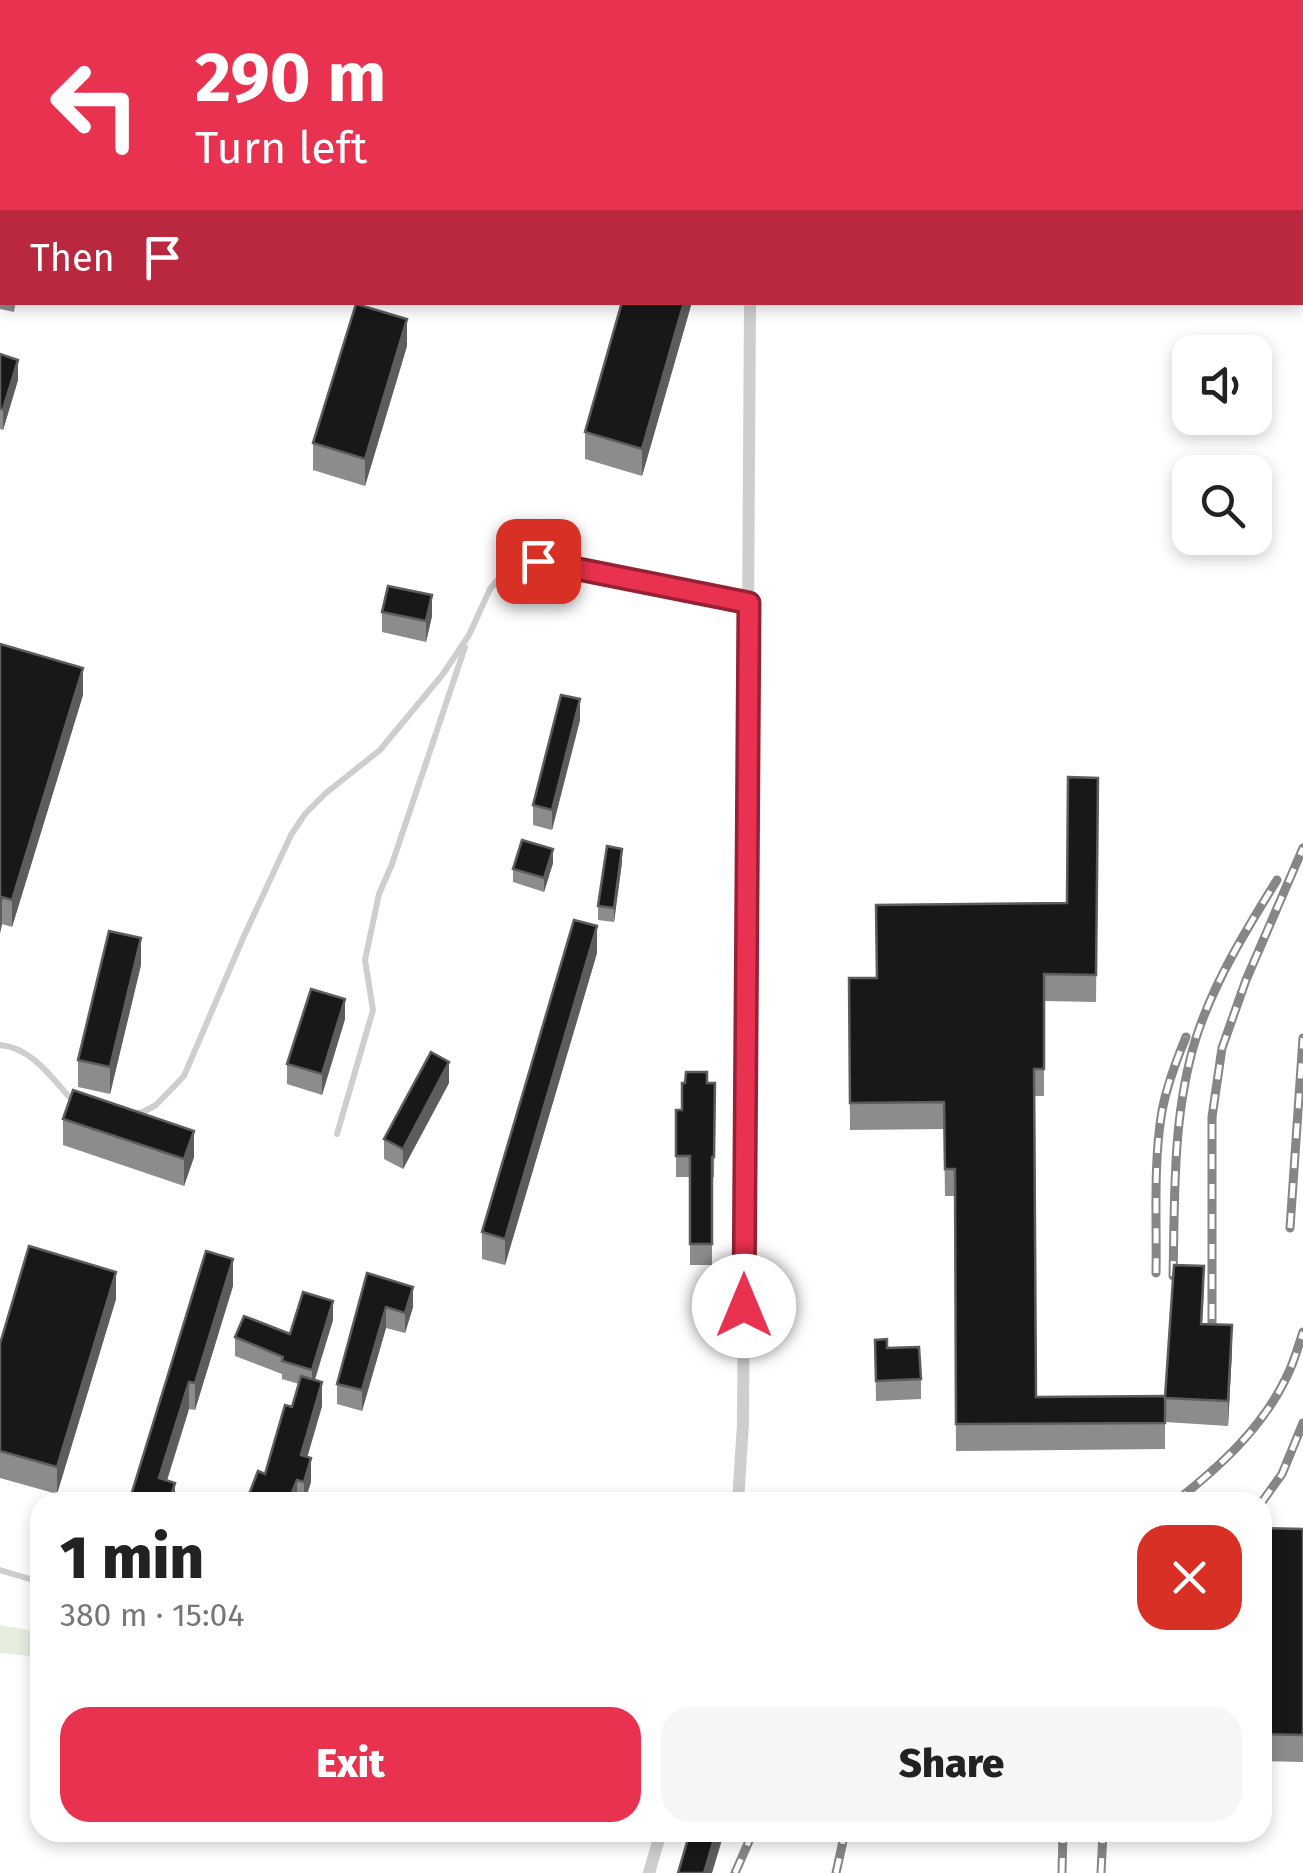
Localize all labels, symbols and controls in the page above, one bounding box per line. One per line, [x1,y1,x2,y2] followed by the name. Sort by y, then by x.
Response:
[195,36,386,120] text: 290 m
[30,40,160,170] icon: left
[195,121,367,175] text: Turn left
[135,230,190,285] icon: arrive
[30,235,115,281] text: Then
[1172,335,1272,555] map controls
[1172,335,1272,435] button: sound
[1172,455,1272,555] button: search
[496,519,581,604] pin
[511,534,566,589] icon: arrive
[692,1254,796,1358] position arrow
[60,1522,204,1594] text: 1 min
[1137,1525,1242,1630] button: close
[60,1596,244,1634] text: 380 m · 15:04
[60,1707,641,1822] button: Exit
[661,1707,1242,1822] button: Share

